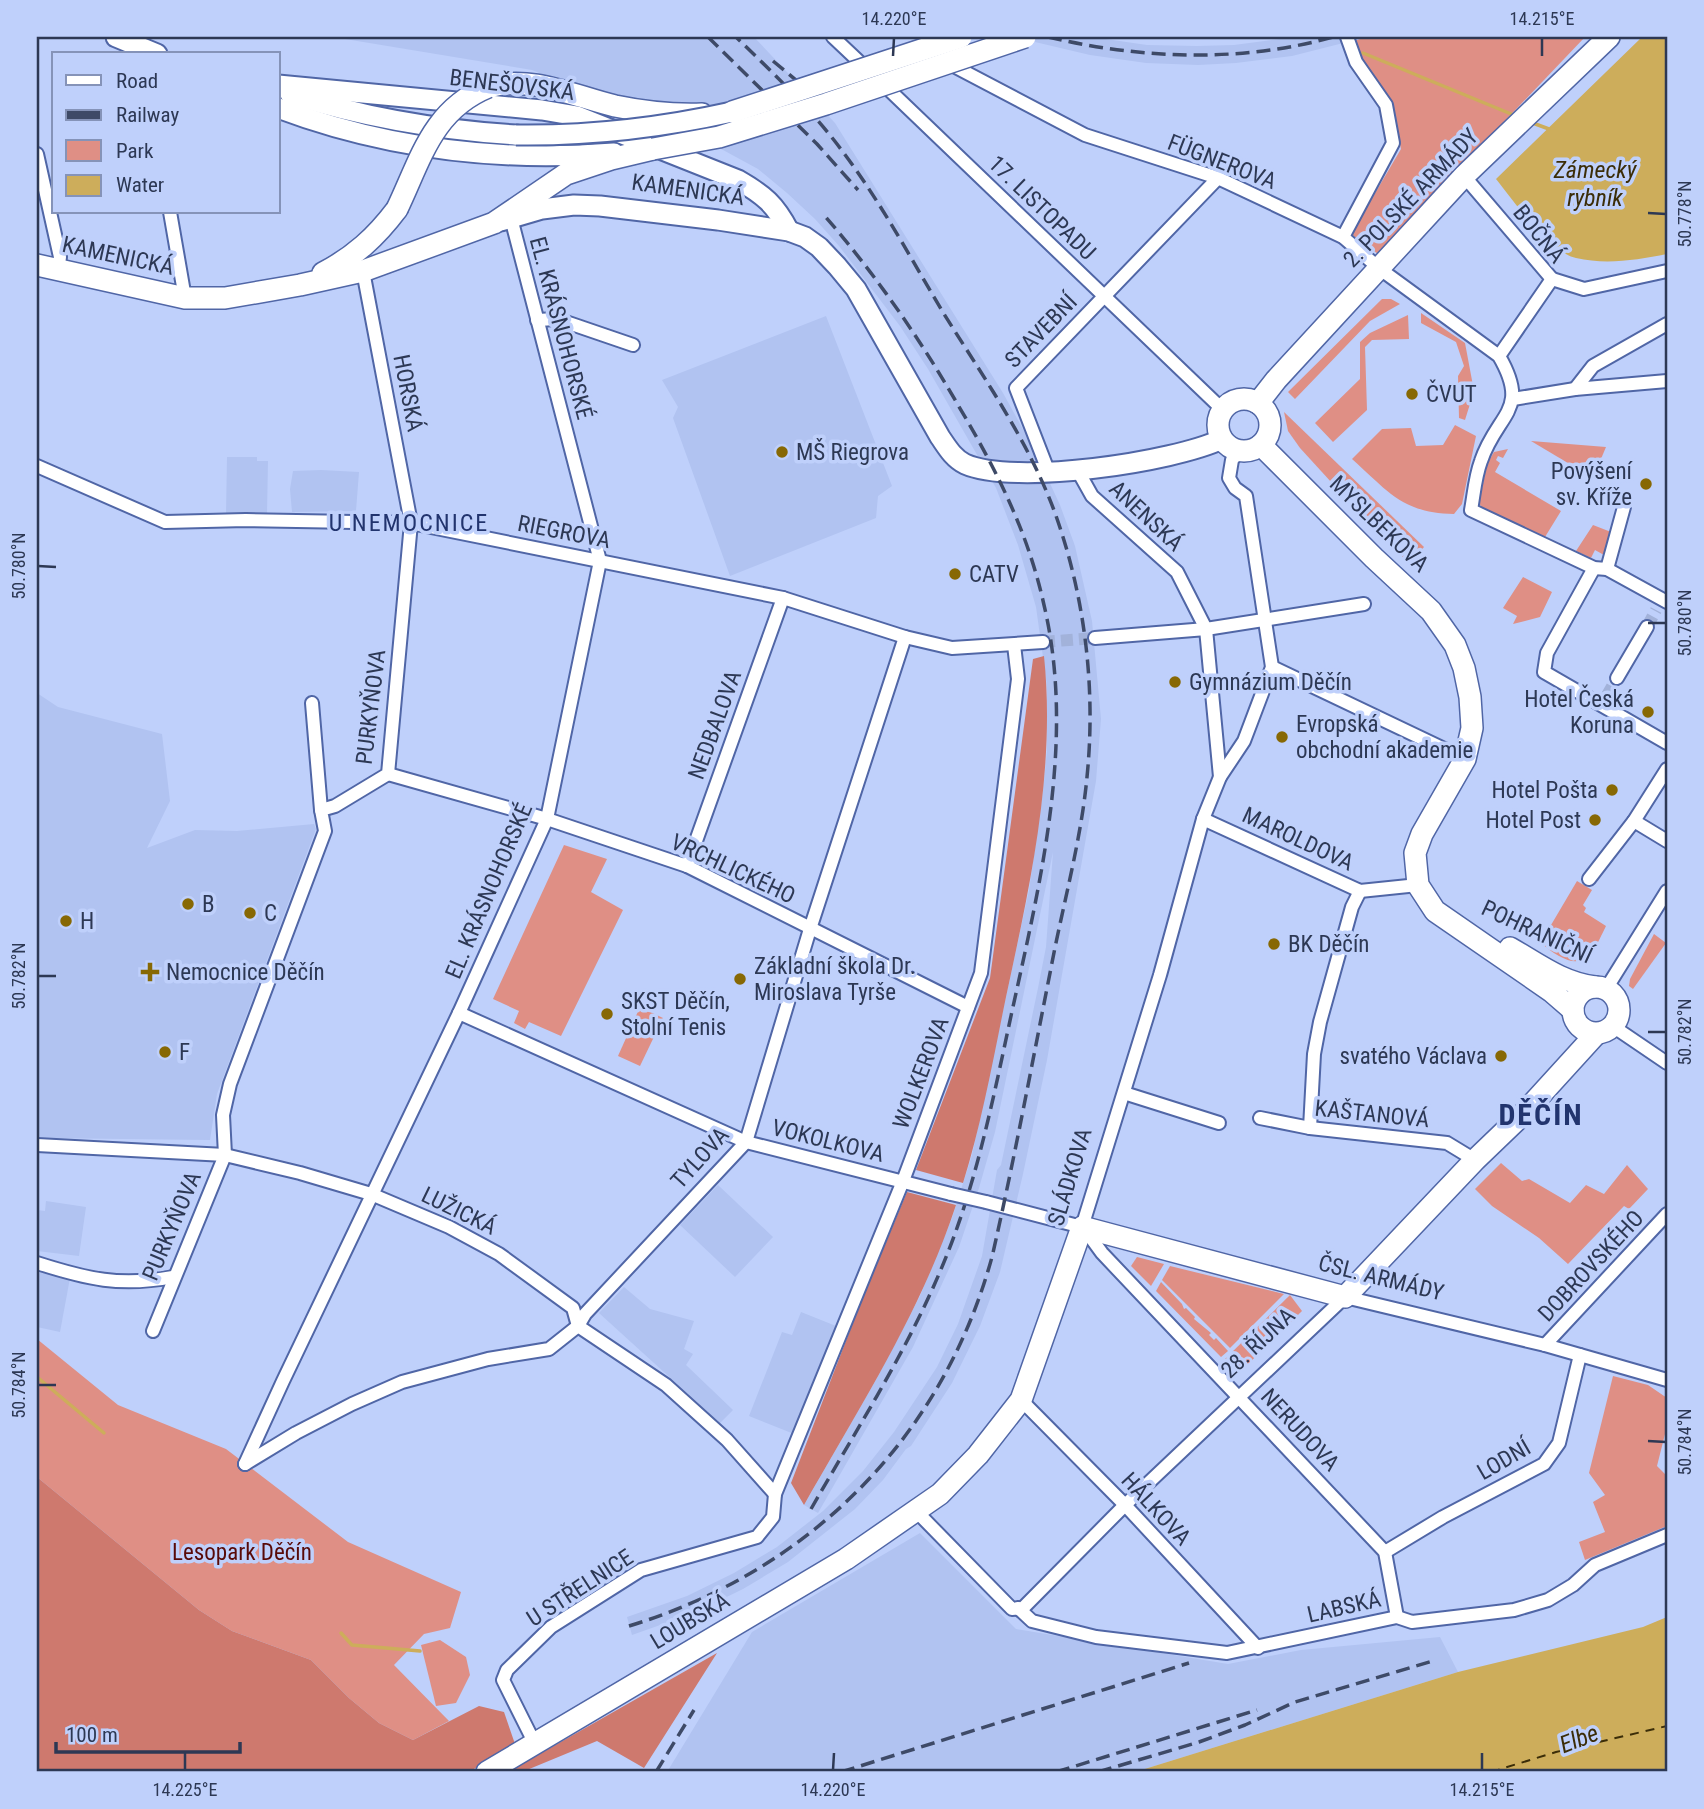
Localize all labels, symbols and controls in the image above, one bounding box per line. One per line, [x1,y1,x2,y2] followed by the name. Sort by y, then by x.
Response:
[862,8,926,29] text: 14.220°E
[1510,8,1574,29] text: 14.215°E
[52,52,280,214] legend
[448,63,576,106] street label: BENEŠOVSKÁ
[116,69,158,93] text: Road
[116,103,179,127] text: Railway
[1337,122,1484,273] street label: 2. POLSKÉ ARMÁDY
[1164,128,1281,195] street label: FÜGNEROVA
[116,139,154,163] text: Park
[983,150,1101,266] street label: 17. LISTOPADU
[1553,156,1638,212] water label: Zámecký rybník
[630,168,746,211] street label: KAMENICKÁ
[116,173,164,197] text: Water
[1674,180,1695,248] text: 50.778°N
[1507,198,1572,269] street label: BOČNÁ
[60,230,177,281] street label: KAMENICKÁ
[524,233,599,422] street label: EL. KRÁSNOHORSKÉ
[999,287,1084,374] street label: STAVEBNÍ
[387,352,430,434] street label: HORSKÁ
[1426,379,1477,408] place label: ČVUT
[1404,386,1420,402] marker: ČVUT
[796,438,909,466] place label: MŠ Riegrova
[774,444,790,460] marker: MŠ Riegrova
[1551,458,1634,511] place label: Povýšení sv. Kříže
[1324,470,1434,578] street label: MYSLBEKOVA
[1104,474,1189,557] street label: ANENSKÁ
[1638,476,1654,492] marker: Povýšení sv. Kříže
[329,509,489,537] district label: U NEMOCNICE
[515,510,613,554] street label: RIEGROVA
[8,532,29,600] text: 50.780°N
[969,561,1019,588] place label: CATV
[947,566,963,582] marker: CATV
[1674,589,1695,657] text: 50.780°N
[350,648,391,766] street label: PURKYŇOVA
[683,667,747,783] street label: NEDBALOVA
[1189,669,1352,696] place label: Gymnázium Děčín
[1167,674,1183,690] marker: Gymnázium Děčín
[1524,684,1634,739] place label: Hotel Česká Koruna
[1640,704,1656,720] marker: Hotel Česká Koruna
[1296,711,1473,764] place label: Evropská obchodní akademie
[1274,729,1290,745] marker: Evropská obchodní akademie
[1492,777,1598,804] place label: Hotel Pošta
[1604,782,1620,798] marker: Hotel Pošta
[439,799,538,983] street label: EL. KRÁSNOHORSKÉ
[1238,801,1358,877] street label: MAROLDOVA
[1486,807,1581,834] place label: Hotel Post
[1587,812,1603,828] marker: Hotel Post
[666,828,800,910] street label: VRCHLICKÉHO
[202,891,215,918] place label: B
[1477,893,1599,970] street label: POHRANIČNÍ
[180,896,196,912] marker: B
[264,900,277,927] place label: C
[242,905,258,921] marker: C
[80,908,94,935] place label: H
[58,913,74,929] marker: H
[1288,931,1369,958] place label: BK Děčín
[1266,936,1282,952] marker: BK Děčín
[8,942,29,1010] text: 50.782°N
[754,953,916,1006] place label: Základní škola Dr. Miroslava Tyrše
[166,959,325,986] place label: Nemocnice Děčín
[140,962,160,982] marker: Nemocnice Děčín
[732,971,748,987] marker: Základní škola Dr. Miroslava Tyrše
[621,988,730,1041] place label: SKST Děčín, Stolní Tenis
[1674,998,1695,1066] text: 50.782°N
[599,1006,615,1022] marker: SKST Děčín, Stolní Tenis
[887,1013,955,1133] street label: WOLKEROVA
[179,1039,190,1066] place label: F
[1339,1043,1487,1070] place label: svatého Václava
[157,1044,173,1060] marker: F
[1493,1048,1509,1064] marker: svatého Václava
[1313,1094,1431,1133] street label: KAŠTANOVÁ
[1498,1097,1584,1132] district label: DĚČÍN
[769,1114,887,1168] street label: VOKOLKOVA
[665,1122,735,1194] street label: TYLOVA
[1041,1125,1098,1229] street label: SLÁDKOVA
[136,1167,207,1284] street label: PURKYŇOVA
[417,1180,501,1241] street label: LUŽICKÁ
[1532,1204,1649,1327] street label: DOBROVSKÉHO
[1315,1247,1447,1307] street label: ČSL. ARMÁDY
[1215,1301,1300,1384] street label: 28. ŘÍJNA
[8,1351,29,1419] text: 50.784°N
[1255,1383,1345,1477] street label: NERUDOVA
[1674,1408,1695,1476] text: 50.784°N
[1472,1433,1537,1486] street label: LODNÍ
[1116,1466,1197,1551] street label: HÁLKOVA
[172,1539,312,1566] park label: Lesopark Děčín
[521,1543,638,1632] street label: U STŘELNICE
[1304,1584,1383,1629] street label: LABSKÁ
[645,1586,734,1655] street label: LOUBSKÁ
[56,1711,240,1755] scale bar
[1556,1719,1602,1759] water label: Elbe
[66,1723,118,1747] text: 100 m
[153,1779,217,1800] text: 14.225°E
[801,1779,865,1800] text: 14.220°E
[1450,1779,1514,1800] text: 14.215°E

